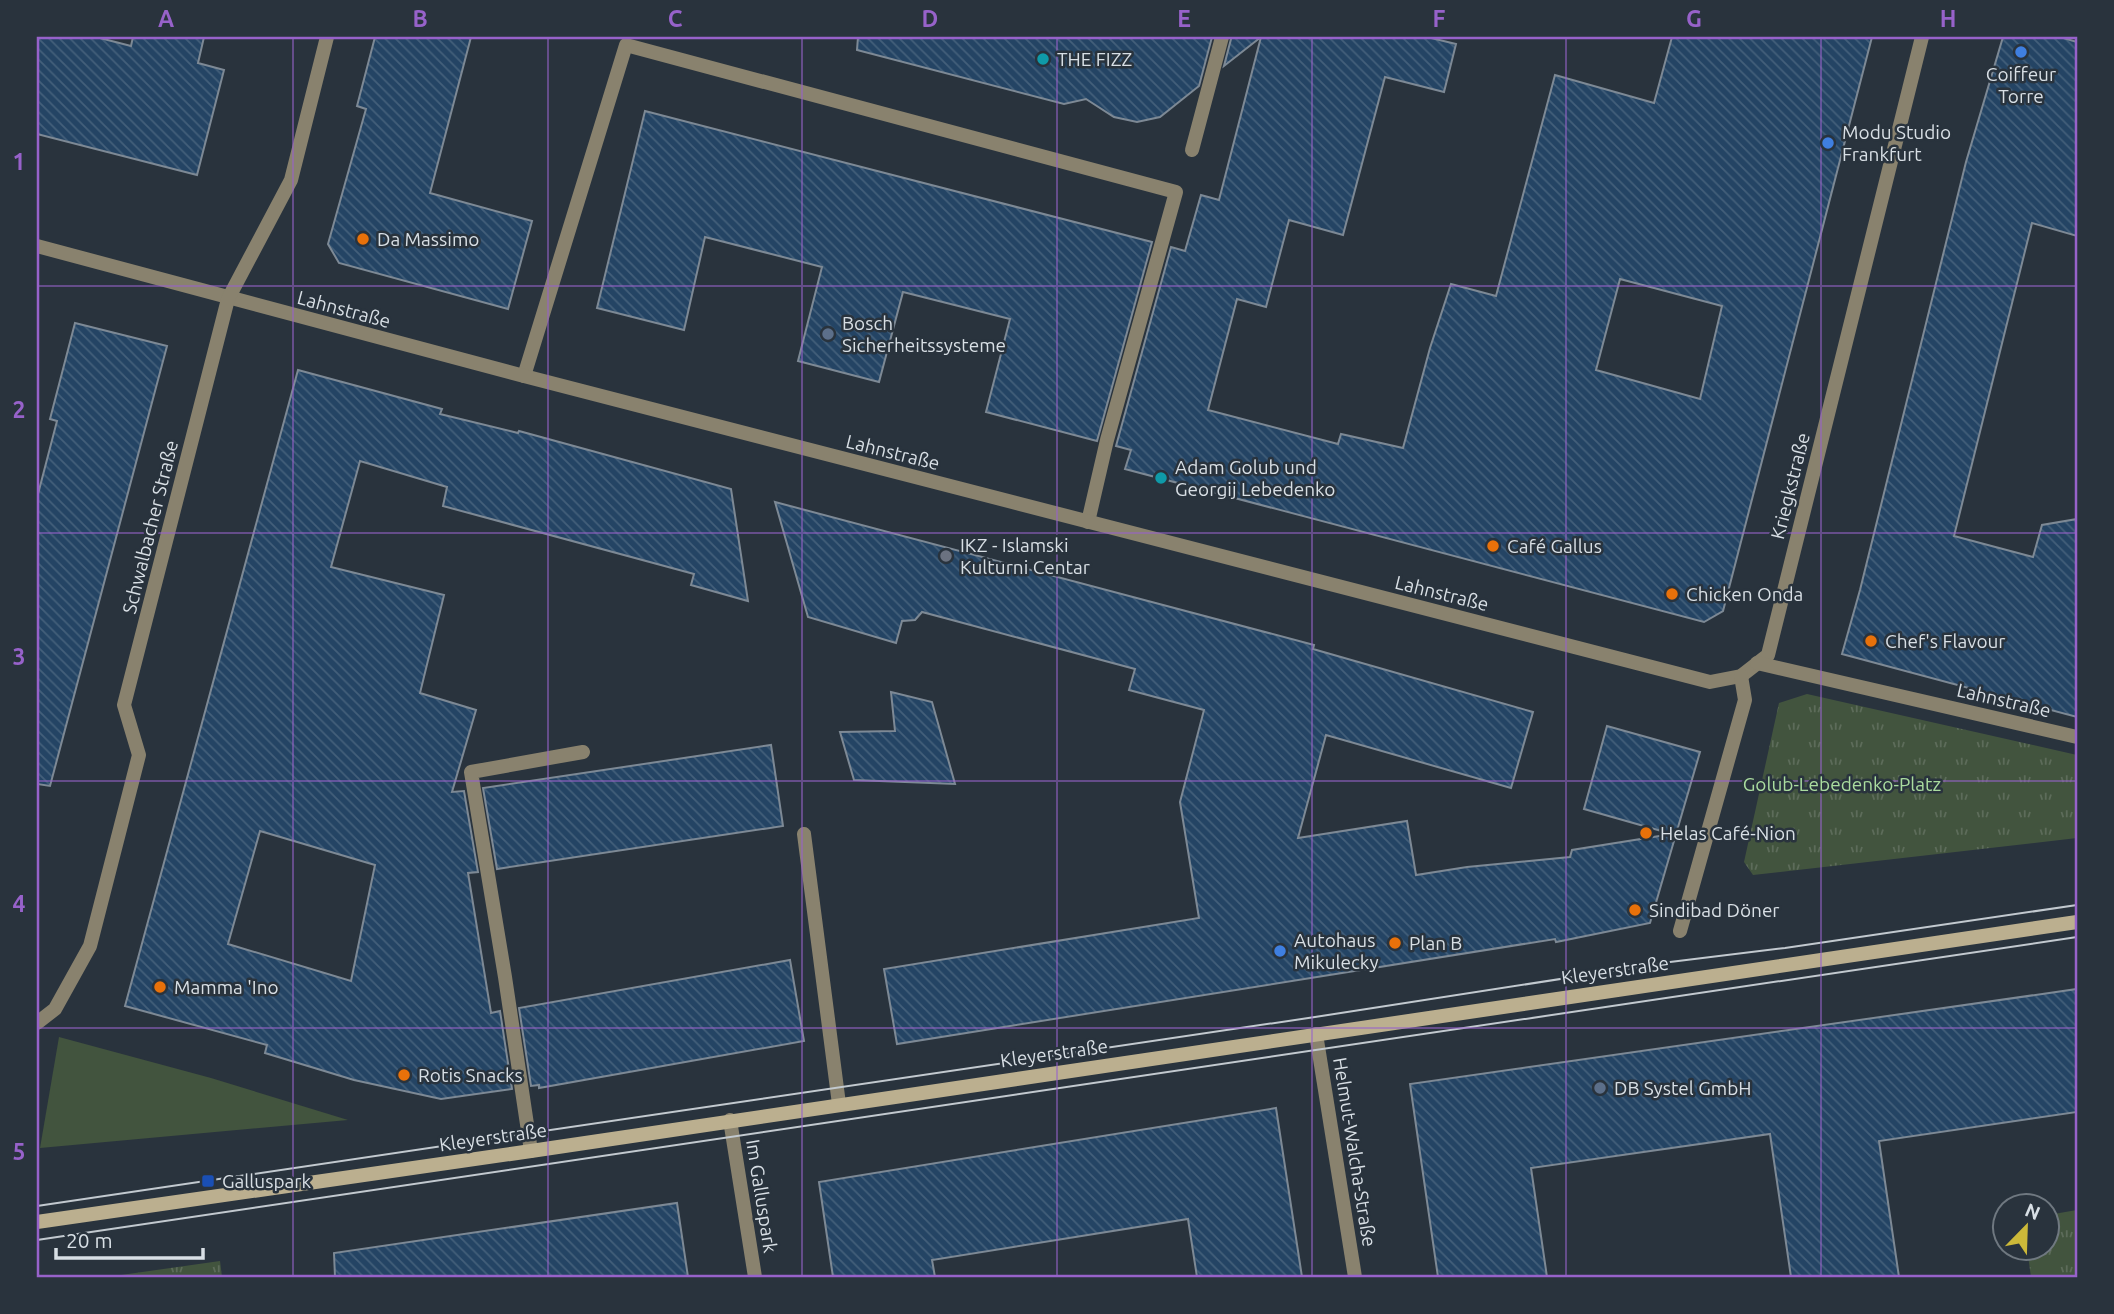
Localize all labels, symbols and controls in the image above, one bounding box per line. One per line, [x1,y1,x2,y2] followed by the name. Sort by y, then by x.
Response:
[158,6,174,31] text: A
[412,6,428,31] text: B
[668,6,683,31] text: C
[922,6,938,31] text: D
[1177,6,1191,31] text: E
[1433,6,1446,31] text: F
[1686,6,1702,31] text: G
[1940,6,1956,31] text: H
[2013,44,2029,60] marker: Coiffeur Torre
[1057,48,1132,70] place label: THE FIZZ
[1035,51,1051,67] marker: THE FIZZ
[1986,63,2056,107] place label: Coiffeur Torre
[1842,121,1951,165] place label: Modu Studio Frankfurt
[1820,135,1836,151] marker: Modu Studio Frankfurt
[13,149,25,174] text: 1
[377,228,479,250] place label: Da Massimo
[355,231,371,247] marker: Da Massimo
[295,286,393,332] street label: Lahnstraße
[842,312,1006,356] place label: Bosch Sicherheitssysteme
[820,326,836,342] marker: Bosch Sicherheitssysteme
[13,397,25,422] text: 2
[844,430,942,474] street label: Lahnstraße
[1766,430,1814,542] street label: Kriegkstraße
[118,438,182,616] street label: Schwalbacher Straße
[1175,456,1335,500] place label: Adam Golub und Georgij Lebedenko
[1153,470,1169,486] marker: Adam Golub und Georgij Lebedenko
[960,534,1090,578] place label: IKZ - Islamski Kulturni Centar
[1507,535,1602,557] place label: Café Gallus
[1485,538,1501,554] marker: Café Gallus
[938,548,954,564] marker: IKZ - Islamski Kulturni Centar
[1393,571,1491,615] street label: Lahnstraße
[1686,583,1803,605] place label: Chicken Onda
[1664,586,1680,602] marker: Chicken Onda
[1885,630,2006,652] place label: Chef's Flavour
[1863,633,1879,649] marker: Chef's Flavour
[13,644,25,669] text: 3
[1955,679,2053,721] street label: Lahnstraße
[1743,773,1942,795] park label: Golub-Lebedenko-Platz
[1660,822,1796,844] place label: Helas Café-Nion
[1638,825,1654,841] marker: Helas Café-Nion
[13,891,26,916] text: 4
[1649,899,1780,921] place label: Sindibad Döner
[1627,902,1643,918] marker: Sindibad Döner
[1294,929,1379,973] place label: Autohaus Mikulecky
[1409,932,1462,954] place label: Plan B
[1387,935,1403,951] marker: Plan B
[1272,943,1288,959] marker: Autohaus Mikulecky
[1560,952,1670,988] street label: Kleyerstraße
[174,976,279,998] place label: Mamma 'Ino
[152,979,168,995] marker: Mamma 'Ino
[999,1035,1109,1071] street label: Kleyerstraße
[1329,1056,1381,1248] street label: Helmut-Walcha-Straße
[418,1064,523,1086] place label: Rotis Snacks
[396,1067,412,1083] marker: Rotis Snacks
[1614,1077,1752,1099] place label: DB Systel GmbH
[1592,1080,1608,1096] marker: DB Systel GmbH
[438,1119,548,1155] street label: Kleyerstraße
[742,1138,782,1255] street label: Im Galluspark
[13,1139,25,1164] text: 5
[222,1170,311,1192] place label: Galluspark
[200,1173,216,1189] marker: Galluspark
[1992,1192,2062,1262] north arrow
[2022,1198,2043,1224] text: N
[56,1216,203,1260] scale bar
[66,1228,113,1252] text: 20 m

